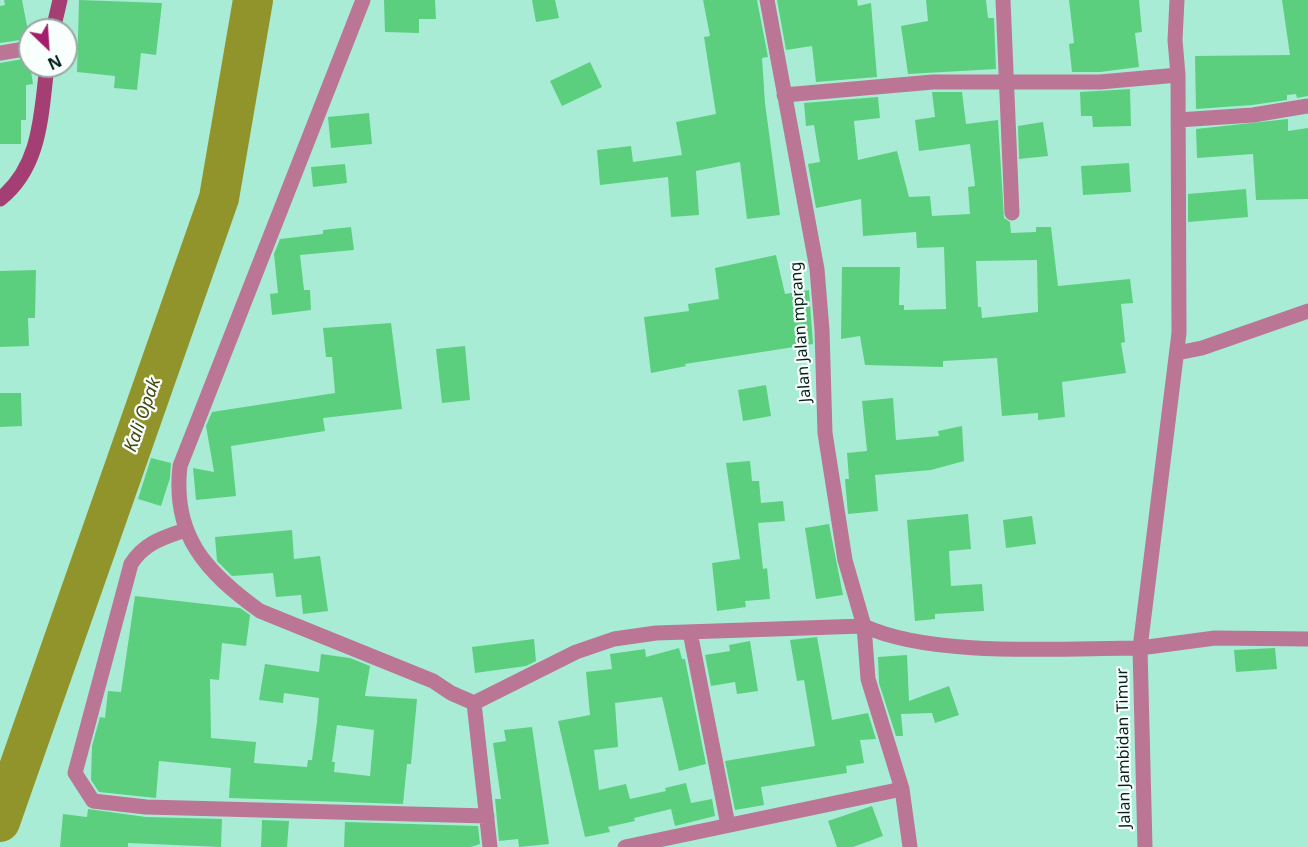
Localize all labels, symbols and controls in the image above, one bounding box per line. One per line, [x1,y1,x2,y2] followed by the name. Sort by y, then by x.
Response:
[18,18,78,78] north arrow
[44,50,65,75] text: N
[787,261,815,403] street label: Jalan Jalan mprang
[120,375,166,455] water label: Kali Opak
[1113,668,1135,828] street label: Jalan Jambidan Timur

